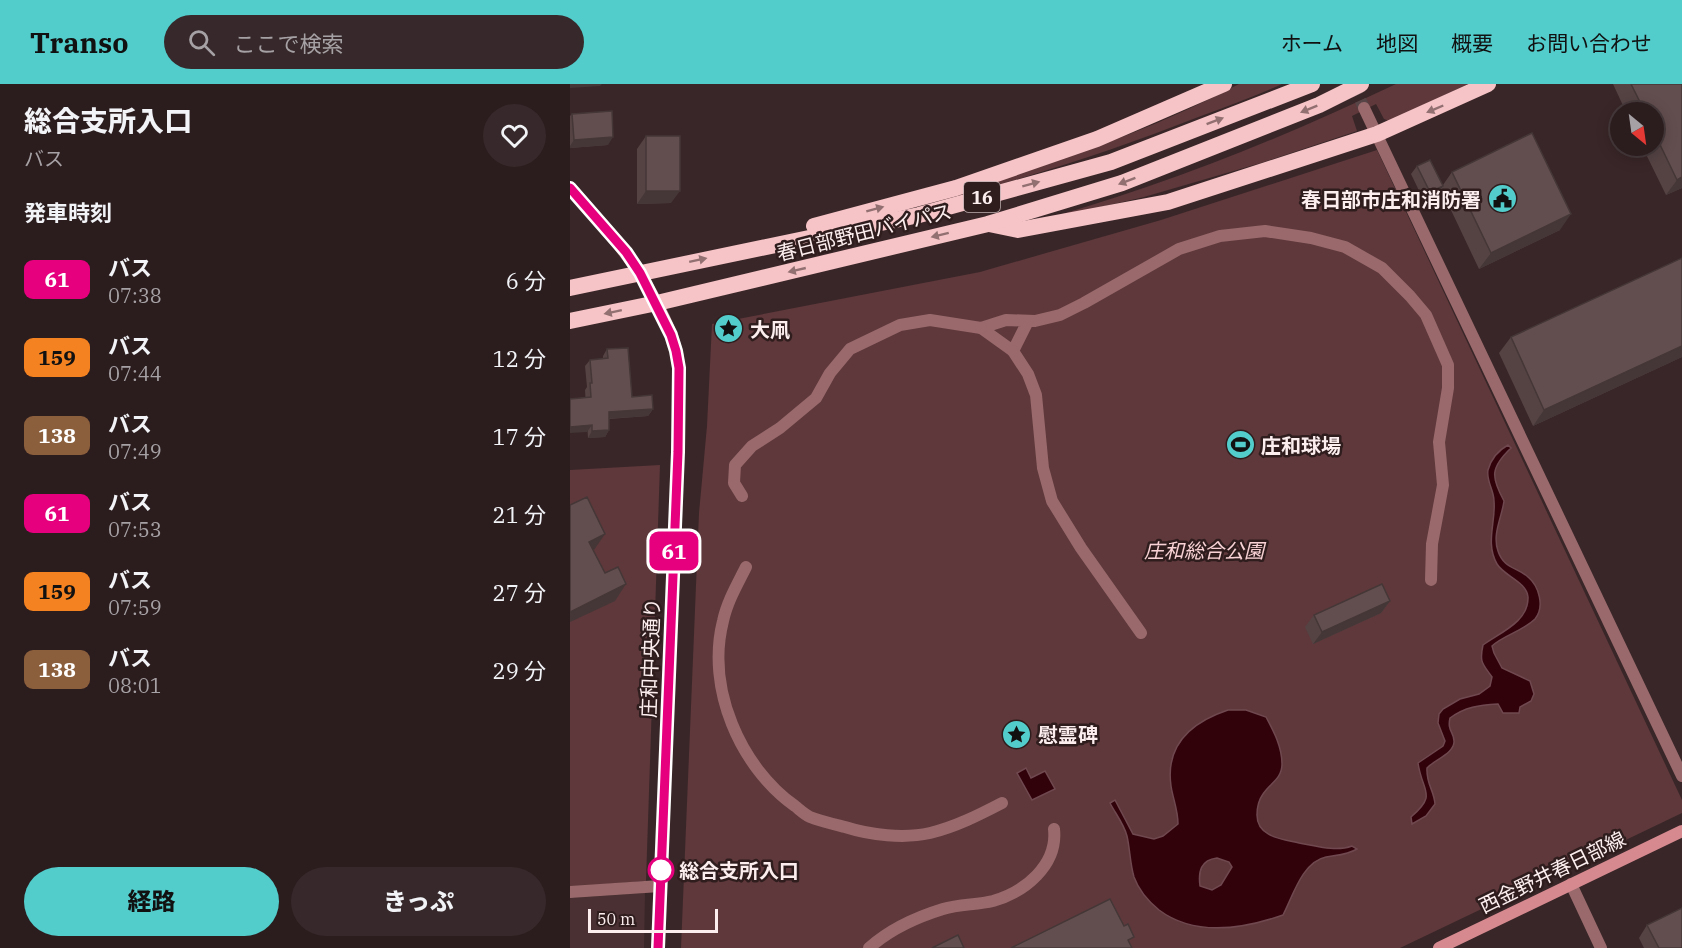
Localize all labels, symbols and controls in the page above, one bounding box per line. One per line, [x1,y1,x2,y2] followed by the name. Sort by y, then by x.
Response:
[164,15,584,69] search box
[30,24,128,61] text: Transo
[185,26,218,59] icon: search
[233,29,343,58] text: ここで検索
[1281,29,1343,57] text: ホーム
[1376,29,1418,57] text: 地図
[1451,29,1493,57] text: 概要
[1526,29,1652,57] text: お問い合わせ
[24,102,192,139] text: 総合支所入口
[1610,102,1664,156] north arrow
[1610,102,1664,156] map controls
[483,104,546,167] button: heart
[1299,104,1317,114] one-way arrow
[1427,104,1444,113] one-way arrow
[1207,116,1225,126] one-way arrow
[24,145,64,172] text: バス
[1118,176,1136,186] one-way arrow
[1022,179,1040,188] one-way arrow
[964,182,1000,212] road number: 16
[1486,183,1518,215] public building icon: 春日部市庄和消防署
[1301,186,1481,213] place label: 春日部市庄和消防署
[774,197,954,267] street label: 春日部野田バイパス
[24,198,112,227] text: 発車時刻
[866,204,884,213] one-way arrow
[931,231,949,241] one-way arrow
[108,253,152,282] text: バス
[688,255,707,264] one-way arrow
[44,265,70,293] text: 61
[506,266,546,295] text: 6 分
[787,266,806,275] one-way arrow
[108,282,162,309] text: 07:38
[604,308,623,317] one-way arrow
[713,313,745,345] place icon: 大凧
[750,316,790,343] place label: 大凧
[108,331,152,360] text: バス
[38,343,76,371] text: 159
[492,344,546,373] text: 12 分
[108,360,162,387] text: 07:44
[108,409,152,438] text: バス
[38,421,76,449] text: 138
[492,422,546,451] text: 17 分
[1224,429,1256,461] sports icon: 庄和球場
[1261,432,1341,459] place label: 庄和球場
[108,438,162,465] text: 07:49
[108,487,152,516] text: バス
[44,499,70,527] text: 61
[492,500,546,529] text: 21 分
[108,516,162,543] text: 07:53
[647,532,701,570] line badge: 61
[661,537,687,565] text: 61
[1144,537,1267,564] park label: 庄和総合公園
[108,565,152,594] text: バス
[38,577,76,605] text: 159
[492,578,546,607] text: 27 分
[108,594,162,621] text: 07:59
[634,598,666,718] street label: 庄和中央通り
[108,643,152,672] text: バス
[38,655,76,683] text: 138
[492,656,546,685] text: 29 分
[108,672,162,699] text: 08:01
[1001,718,1033,750] place icon: 慰霊碑
[1038,721,1098,748] place label: 慰霊碑
[1474,825,1630,919] street label: 西金野井春日部線
[648,857,674,883] marker: 総合支所入口
[679,857,799,884] place label: 総合支所入口
[24,867,279,936] button: 経路
[291,867,546,936] button: きっぷ
[588,906,718,934] scale bar
[597,909,635,929] text: 50 m

